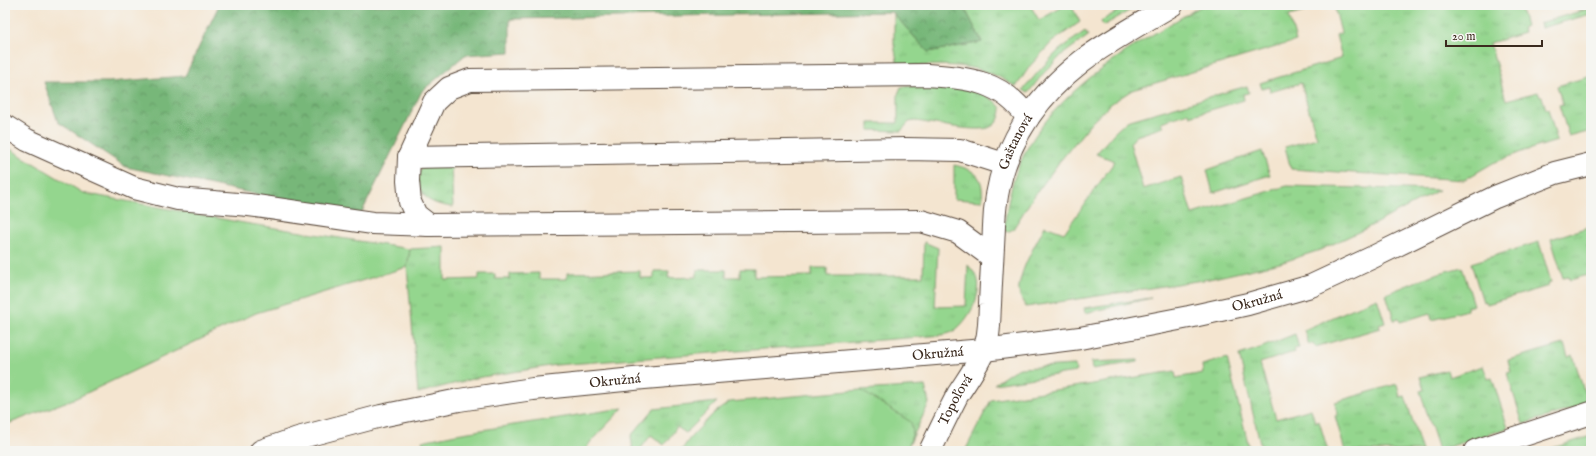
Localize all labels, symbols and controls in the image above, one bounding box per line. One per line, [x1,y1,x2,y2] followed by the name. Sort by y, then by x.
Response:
[1446,22,1542,48] scale bar
[1452,29,1475,44] text: 20 m
[995,110,1038,172] street label: Gaštanová
[1230,285,1285,316] street label: Okružná
[912,343,965,365] street label: Okružná
[589,369,643,392] street label: Okružná
[935,371,978,429] street label: Topoľová

